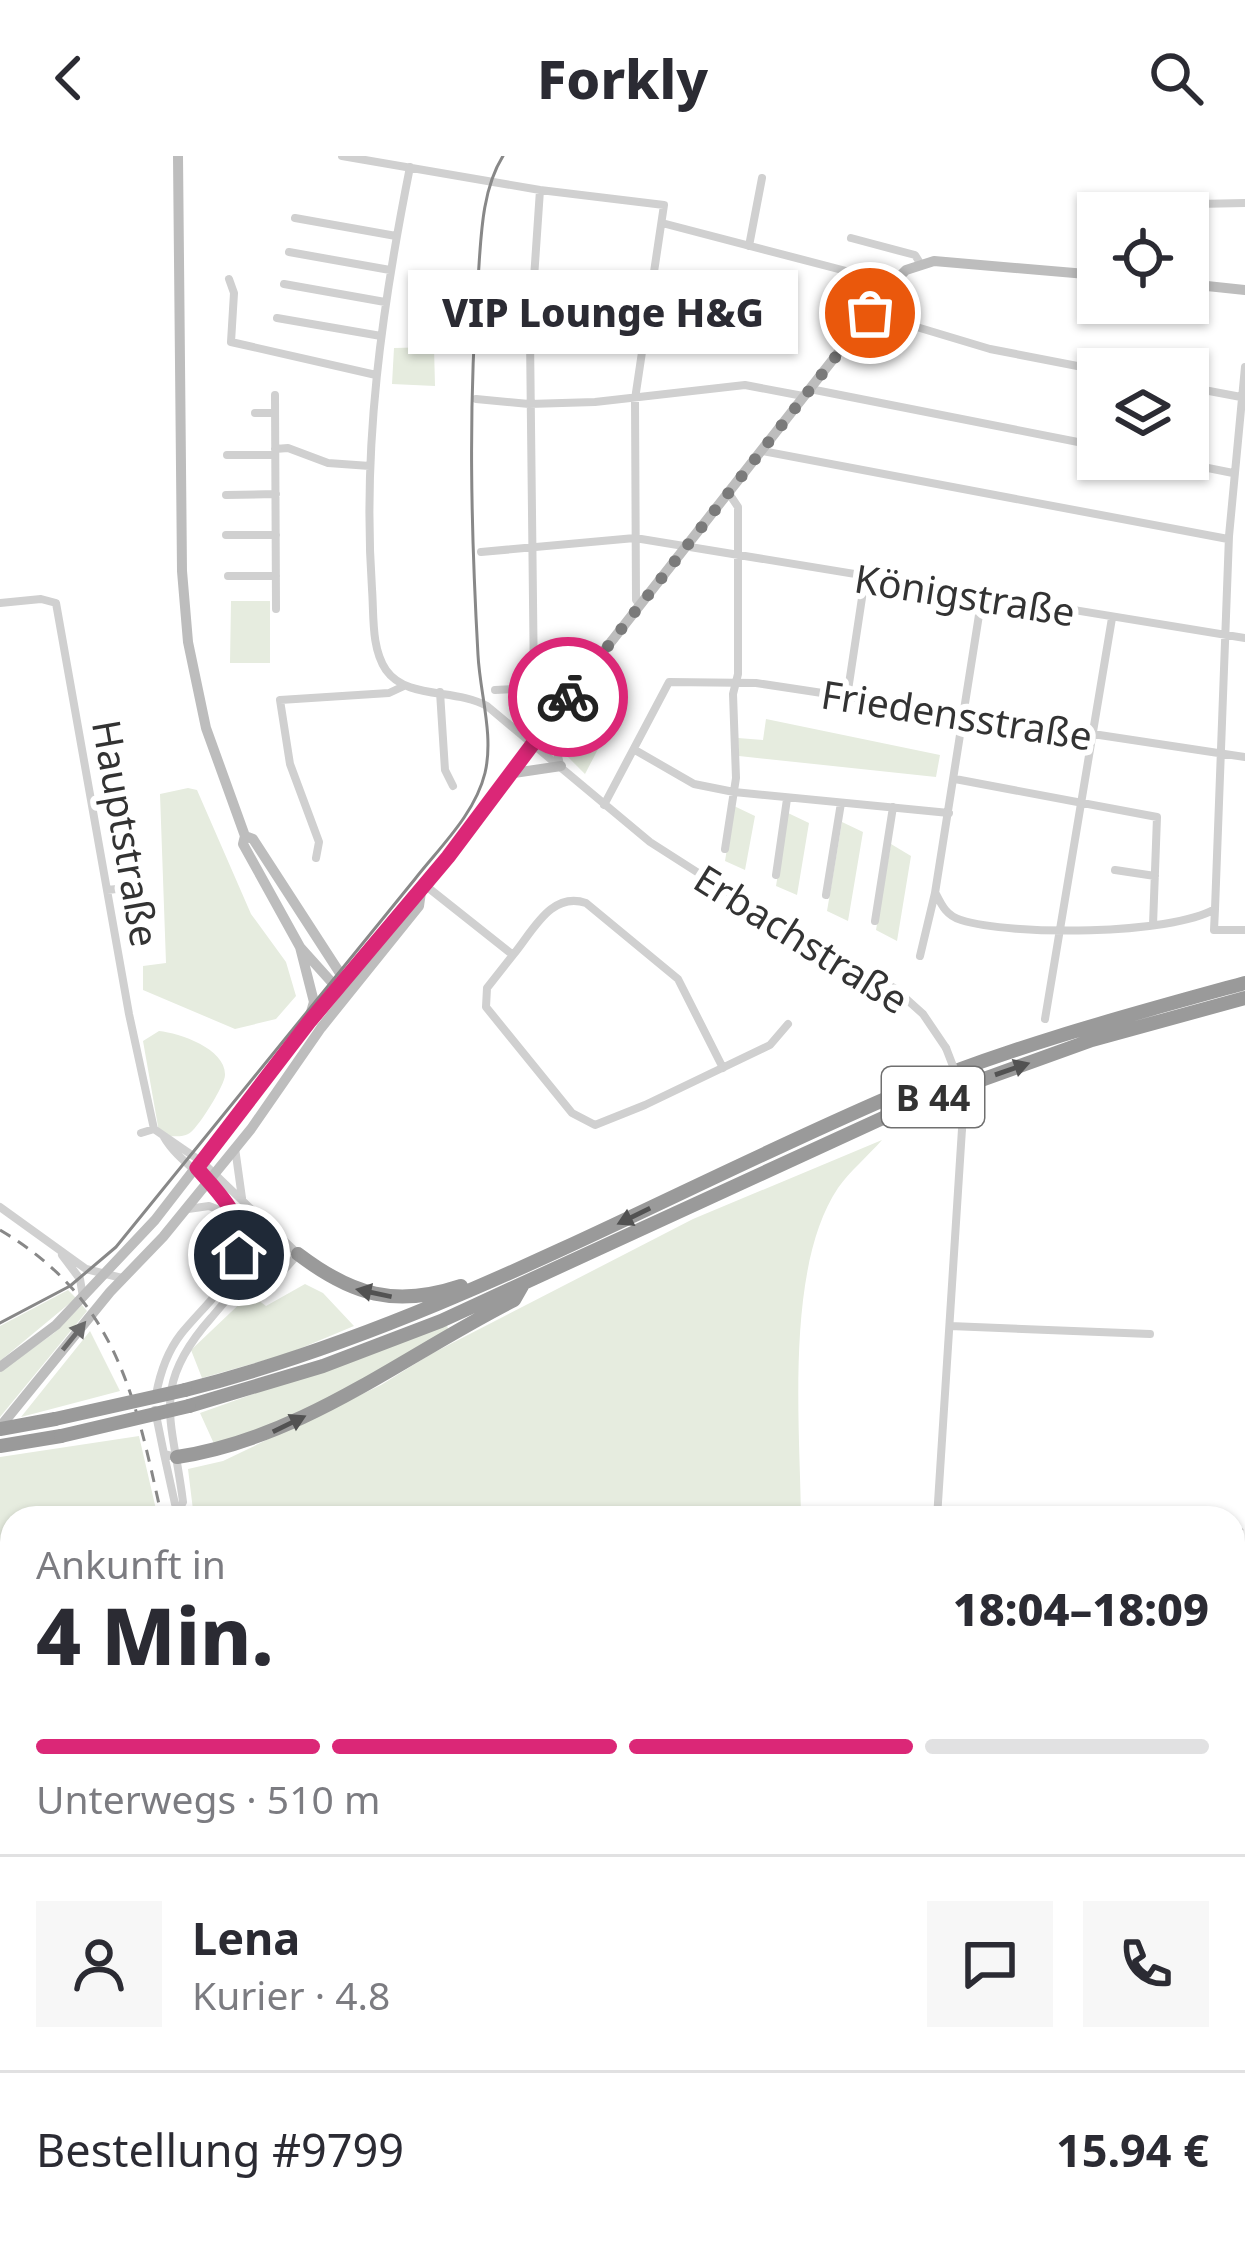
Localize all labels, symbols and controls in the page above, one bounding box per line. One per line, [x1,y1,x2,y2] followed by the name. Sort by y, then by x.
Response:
[537,41,708,115] text: Forkly
[36,45,102,111] icon: back
[1143,45,1209,111] icon: search
[1077,192,1209,480] map controls
[1077,192,1209,324] button: locate
[819,262,921,364] pin
[408,271,798,355] callout: VIP Lounge H&G
[837,280,903,346] icon: bag
[442,285,764,338] text: VIP Lounge H&G
[1077,348,1209,480] button: layers
[851,550,1079,638] street label: Königstraße
[508,637,628,757] courier
[535,664,601,730] icon: bike
[818,666,1096,762] street label: Friedensstraße
[81,715,173,951] street label: Hauptstraße
[685,851,919,1025] street label: Erbachstraße
[994,1059,1030,1077] one-way arrow
[882,1067,984,1127] road number: B 44
[188,1204,290,1306] pin
[616,1206,651,1226] one-way arrow
[206,1222,272,1288] icon: home
[355,1283,393,1302] one-way arrow
[60,1321,86,1352] one-way arrow
[272,1414,307,1434] one-way arrow
[36,1537,226,1590] text: Ankunft in
[953,1578,1209,1639] text: 18:04–18:09
[36,1582,274,1688] text: 4 Min.
[36,1772,380,1825] text: Unterwegs · 510 m
[36,1901,162,2027] button: person
[927,1901,1053,2027] button: chat
[1083,1901,1209,2027] button: phone
[192,1907,300,1968] text: Lena
[192,1968,390,2021] text: Kurier · 4.8
[36,2119,404,2180] text: Bestellung #9799
[1056,2119,1209,2180] text: 15.94 €

